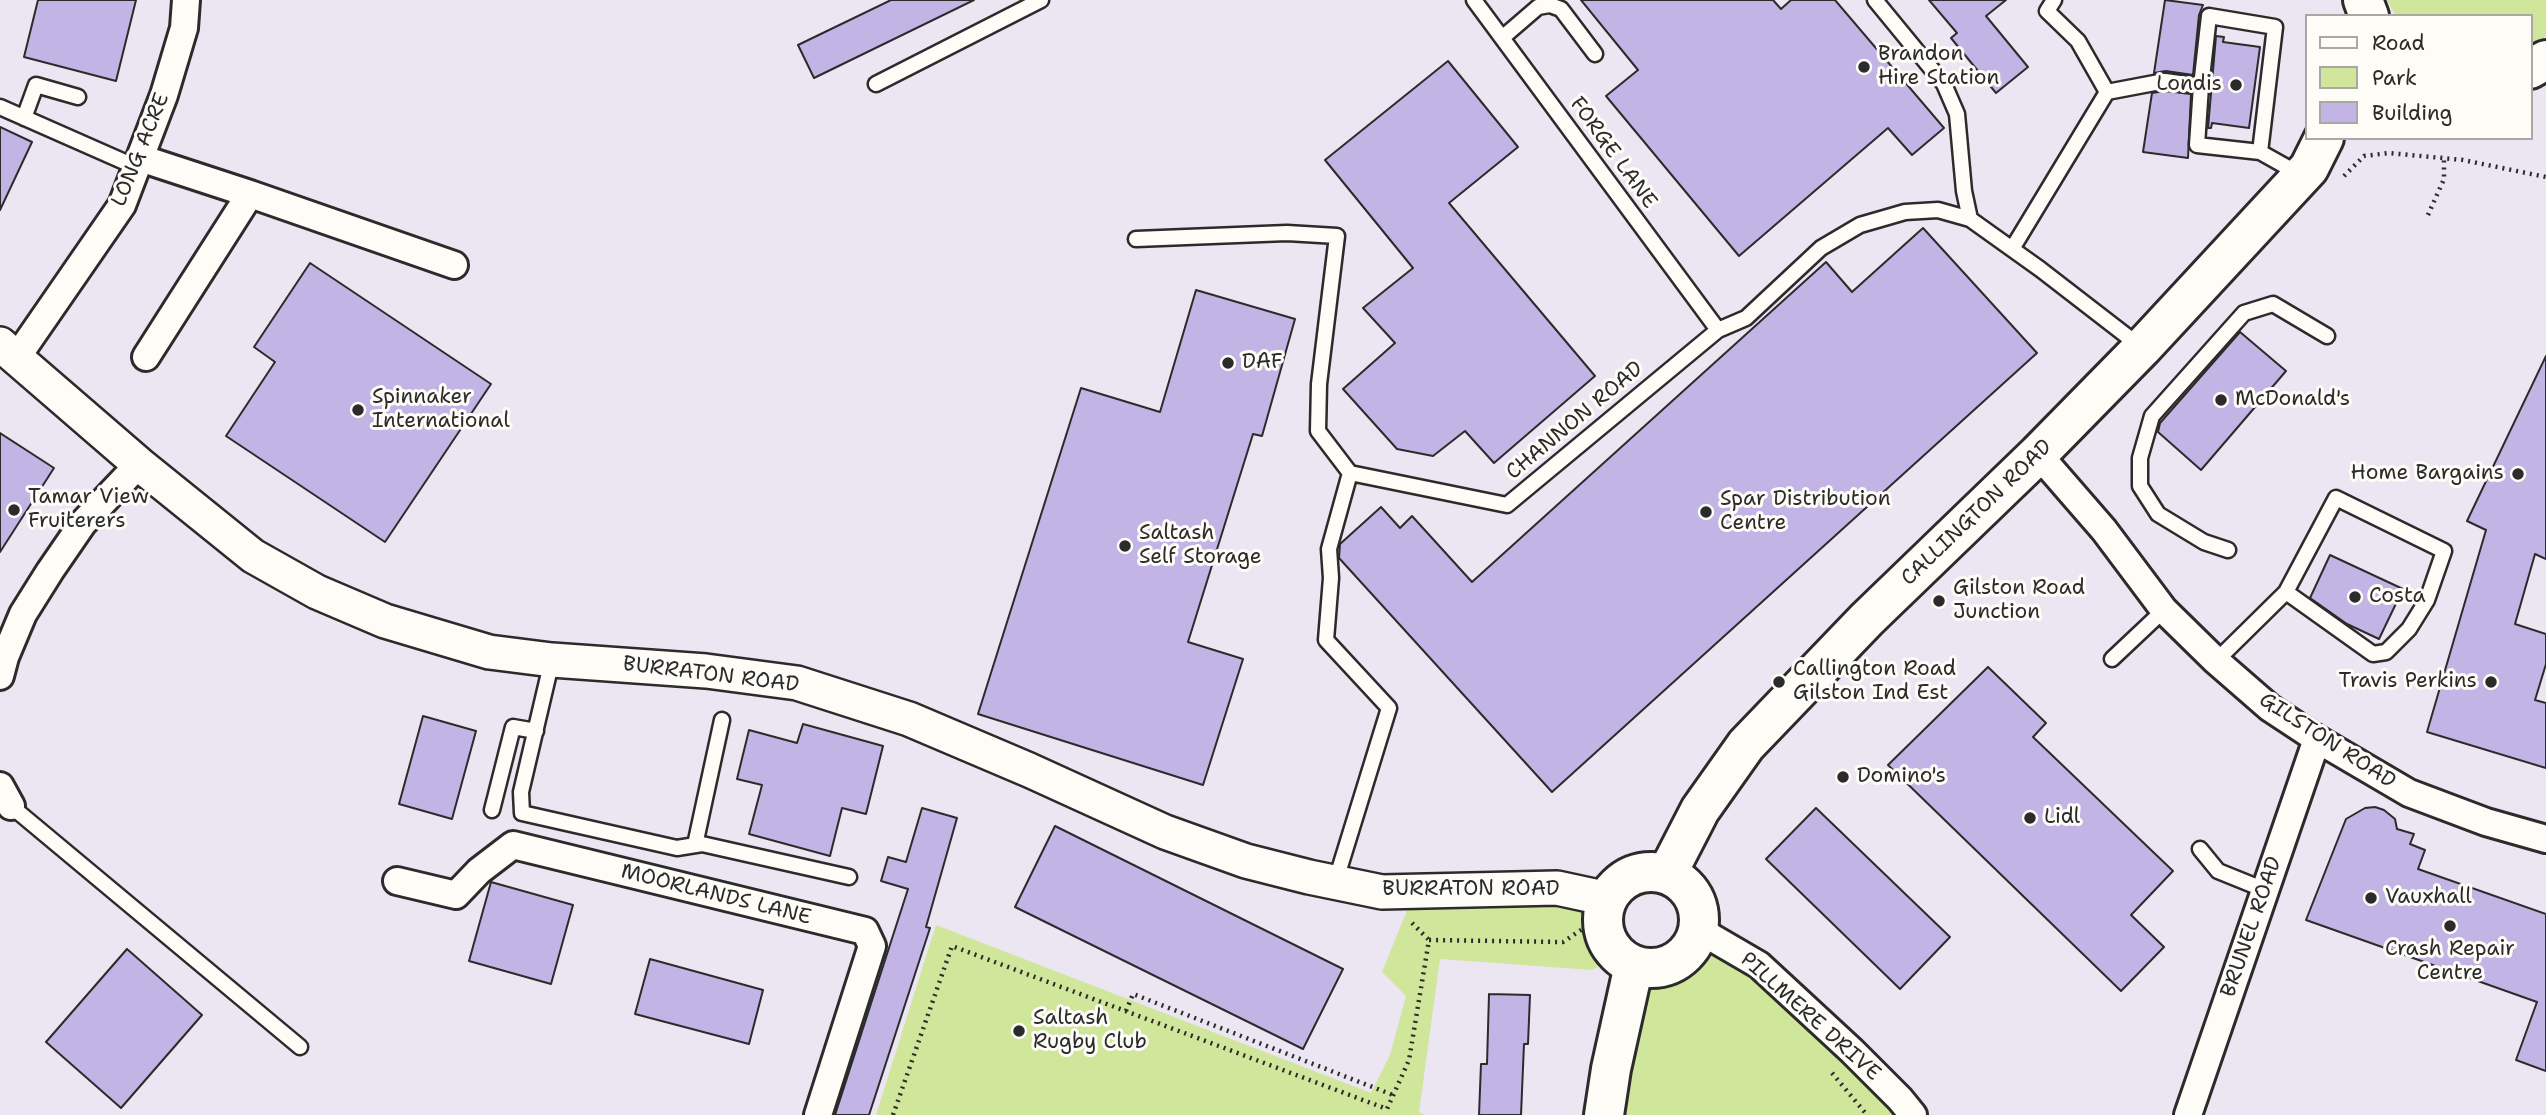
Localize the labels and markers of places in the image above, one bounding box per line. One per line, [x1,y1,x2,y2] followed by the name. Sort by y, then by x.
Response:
[1878,42,1999,92] place label: Brandon Hire Station
[1856,59,1872,75] marker: Brandon Hire Station
[2156,72,2222,98] place label: Londis
[2228,77,2244,93] marker: Londis
[1242,350,1283,376] place label: DAF
[1220,355,1236,371] marker: DAF
[372,385,510,435] place label: Spinnaker International
[2235,387,2350,413] place label: McDonald's
[2213,392,2229,408] marker: McDonald's
[350,402,366,418] marker: Spinnaker International
[2351,461,2504,487] place label: Home Bargains
[2510,466,2526,482] marker: Home Bargains
[28,485,149,535] place label: Tamar View Fruiterers
[1720,487,1891,537] place label: Spar Distribution Centre
[6,502,22,518] marker: Tamar View Fruiterers
[1698,504,1714,520] marker: Spar Distribution Centre
[1139,521,1262,571] place label: Saltash Self Storage
[1117,538,1133,554] marker: Saltash Self Storage
[1953,576,2085,626] place label: Gilston Road Junction
[2369,584,2426,610] place label: Costa
[2347,589,2363,605] marker: Costa
[1931,593,1947,609] marker: Gilston Road Junction
[1793,657,1956,707] place label: Callington Road Gilston Ind Est
[2339,669,2477,695] place label: Travis Perkins
[1771,674,1787,690] marker: Callington Road Gilston Ind Est
[2483,674,2499,690] marker: Travis Perkins
[1857,764,1946,790] place label: Domino's
[1835,769,1851,785] marker: Domino's
[2044,805,2080,831] place label: Lidl
[2022,810,2038,826] marker: Lidl
[2385,885,2472,911] place label: Vauxhall
[2363,890,2379,906] marker: Vauxhall
[2442,918,2458,934] marker: Crash Repair Centre
[2385,937,2515,987] place label: Crash Repair Centre
[1033,1006,1147,1056] place label: Saltash Rugby Club
[1011,1023,1027,1039] marker: Saltash Rugby Club

